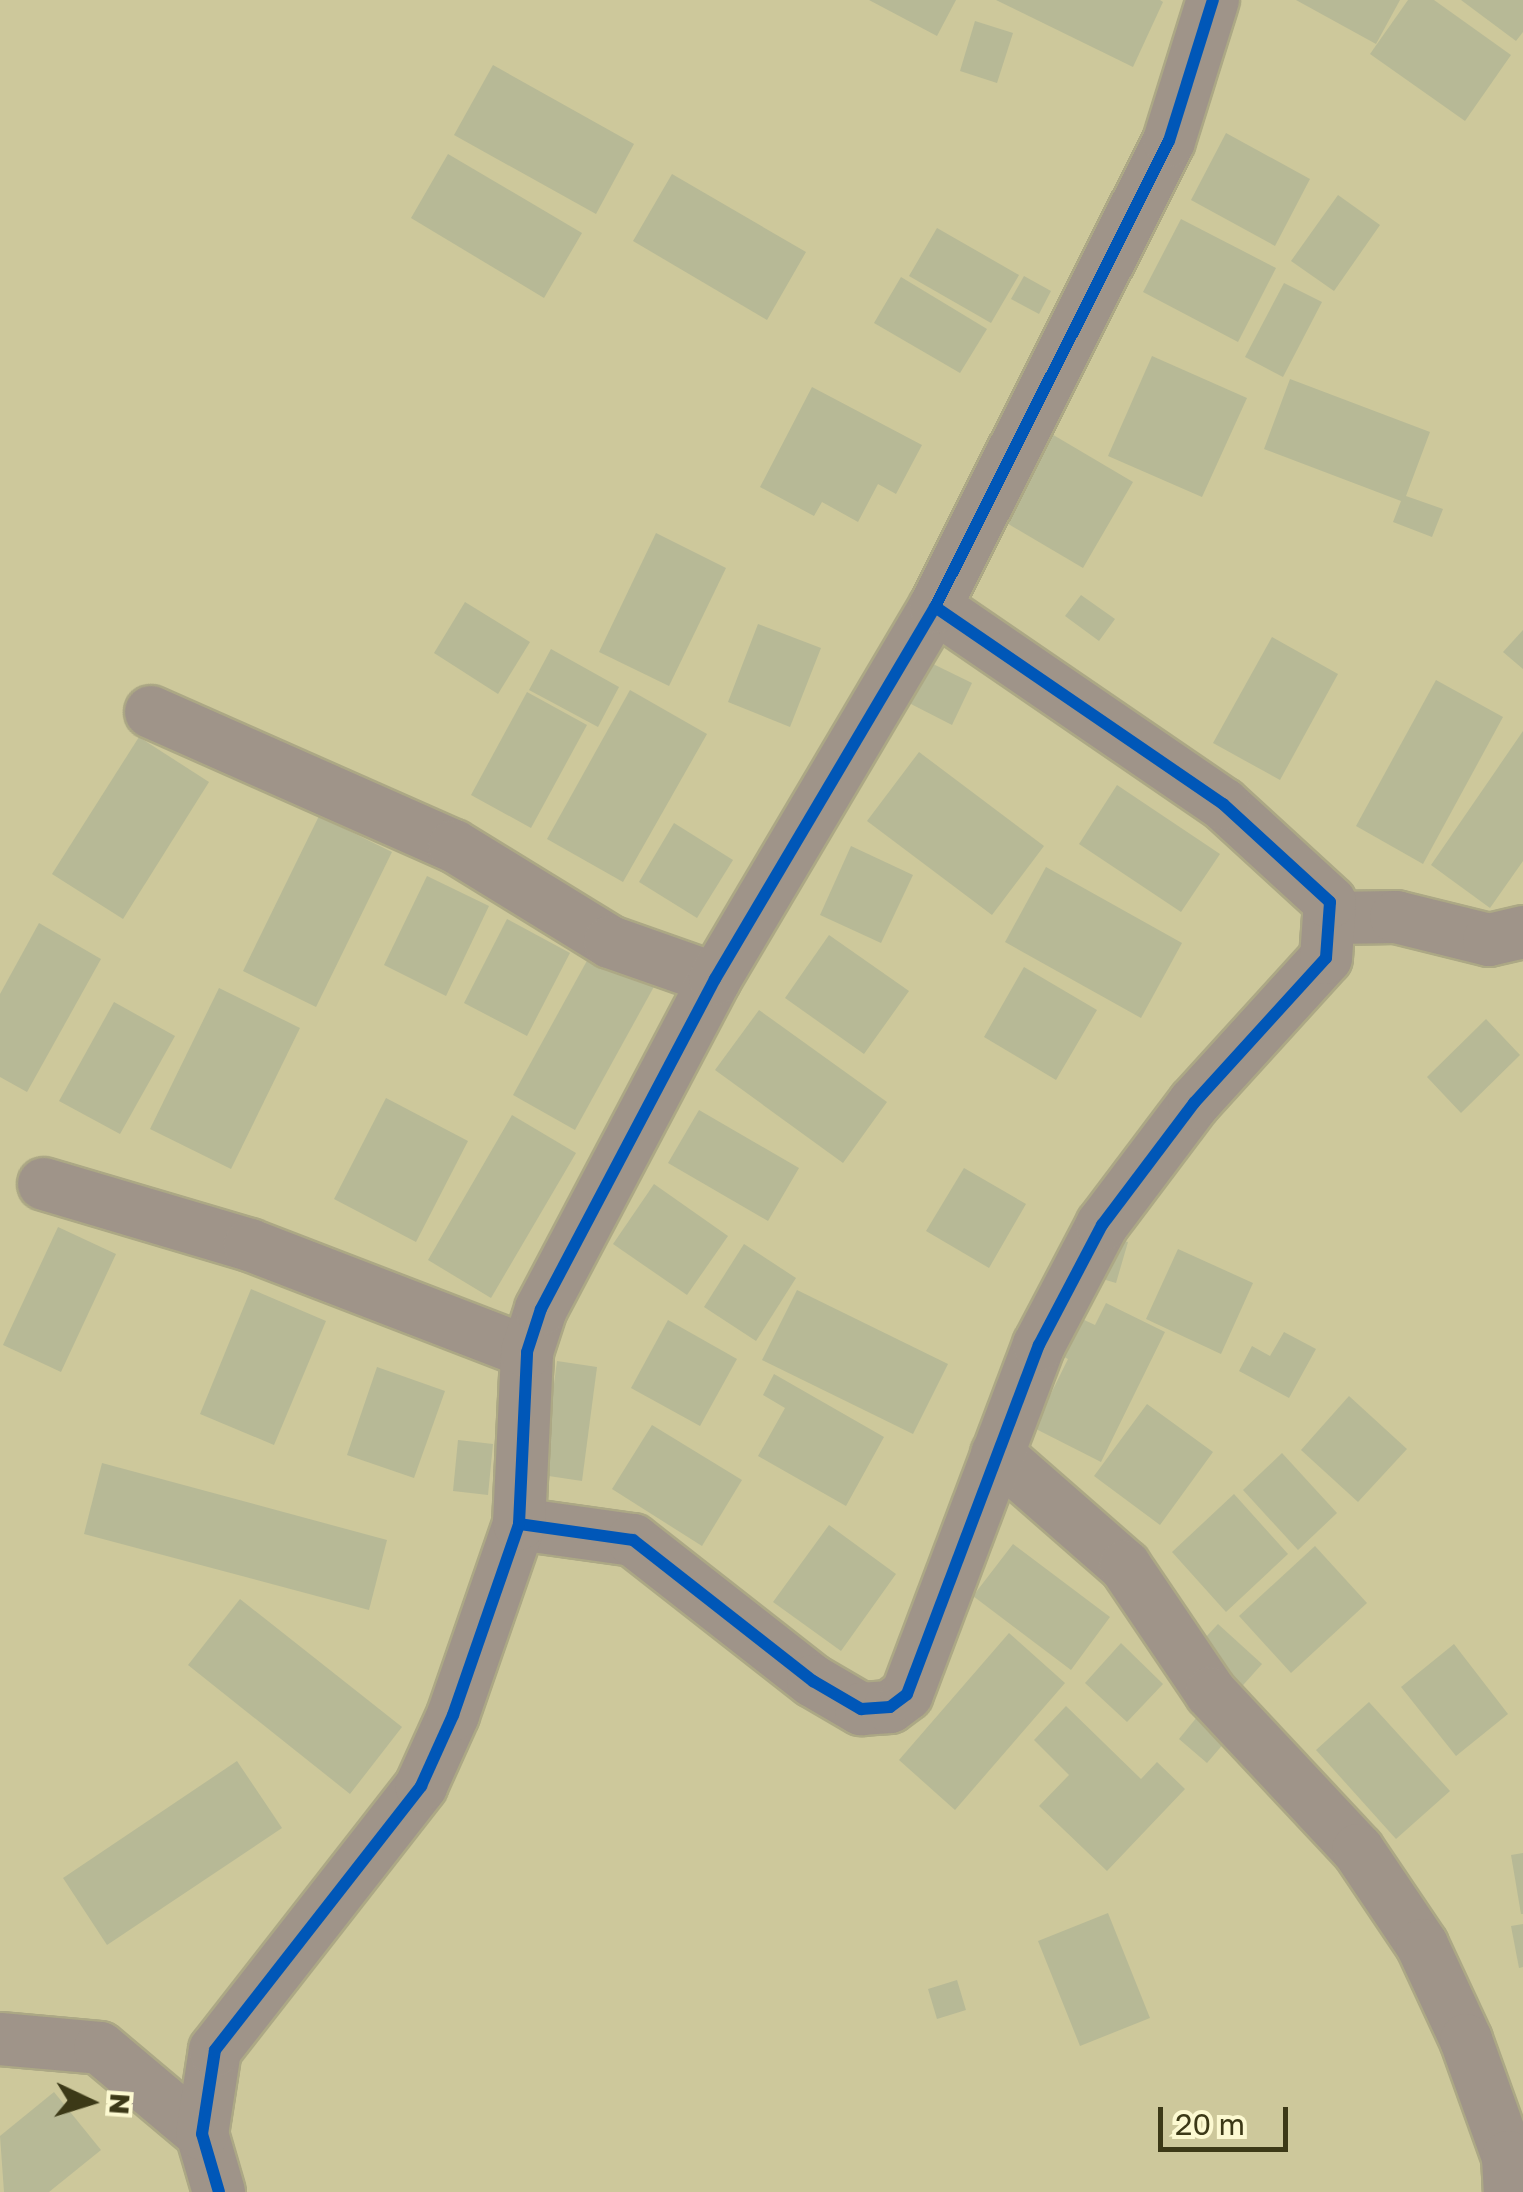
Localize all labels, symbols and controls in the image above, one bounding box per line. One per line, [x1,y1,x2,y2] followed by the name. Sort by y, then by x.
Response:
[40,2052,140,2152] north arrow
[1163,2087,1293,2149] scale bar
[103,2092,138,2116] text: N
[1175,2106,1245,2142] text: 20 m

